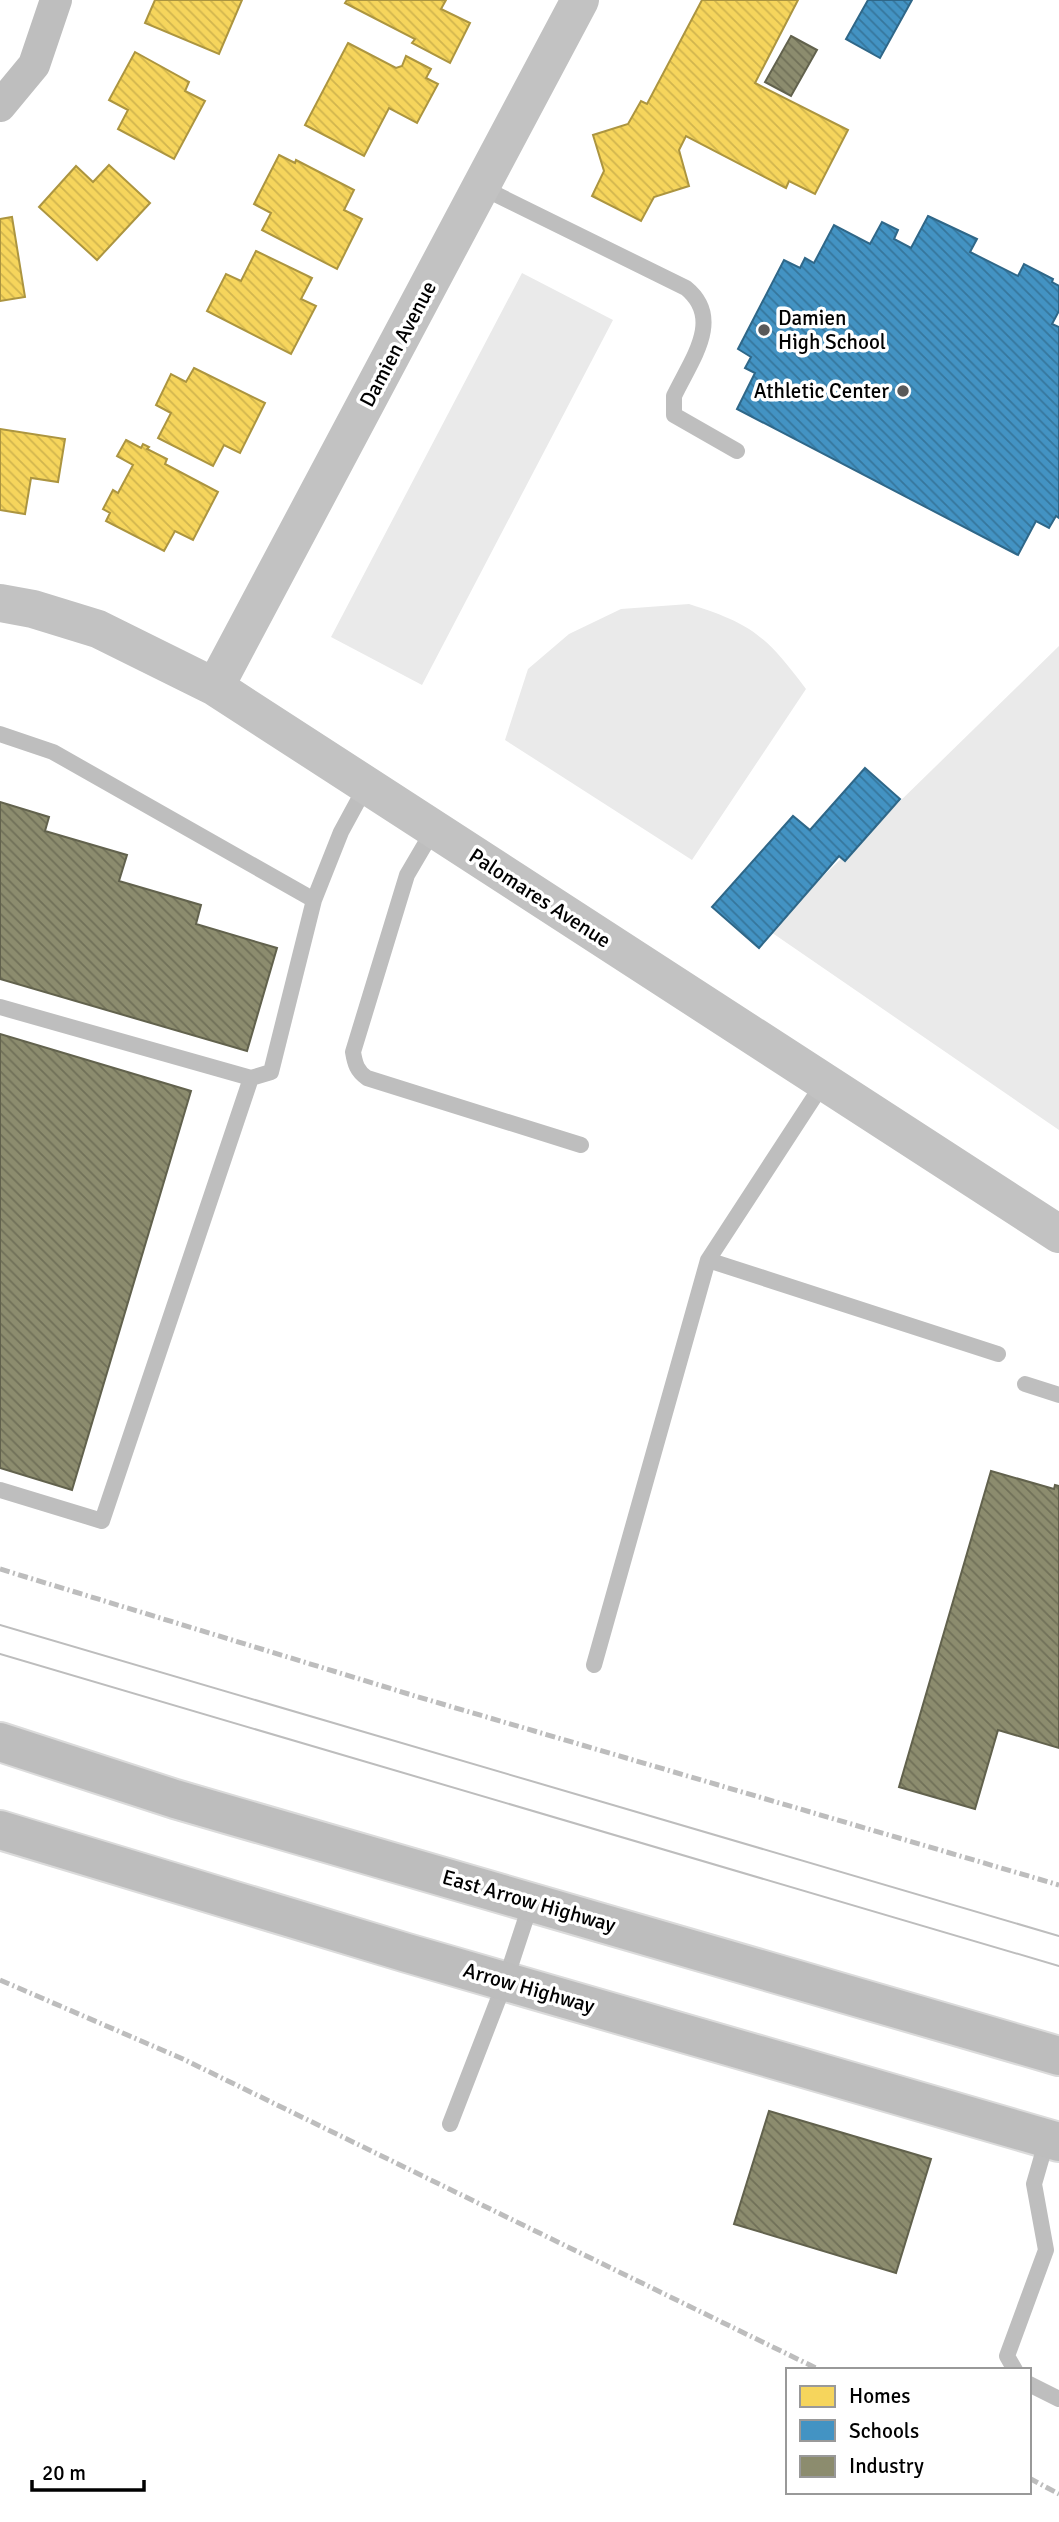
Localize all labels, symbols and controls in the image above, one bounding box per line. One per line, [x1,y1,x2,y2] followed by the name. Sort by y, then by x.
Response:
[354,277,442,411] street label: Damien Avenue
[778,305,886,355] place label: Damien High School
[756,322,772,338] marker: Damien High School
[754,378,889,404] place label: Athletic Center
[895,383,911,399] marker: Athletic Center
[464,843,616,953] street label: Palomares Avenue
[439,1864,619,1938] street label: East Arrow Highway
[460,1957,598,2019] street label: Arrow Highway
[786,2368,1031,2494] legend
[849,2383,911,2409] text: Homes
[849,2418,919,2444] text: Schools
[32,2448,144,2492] scale bar
[849,2453,924,2479] text: Industry
[42,2460,86,2486] text: 20 m

